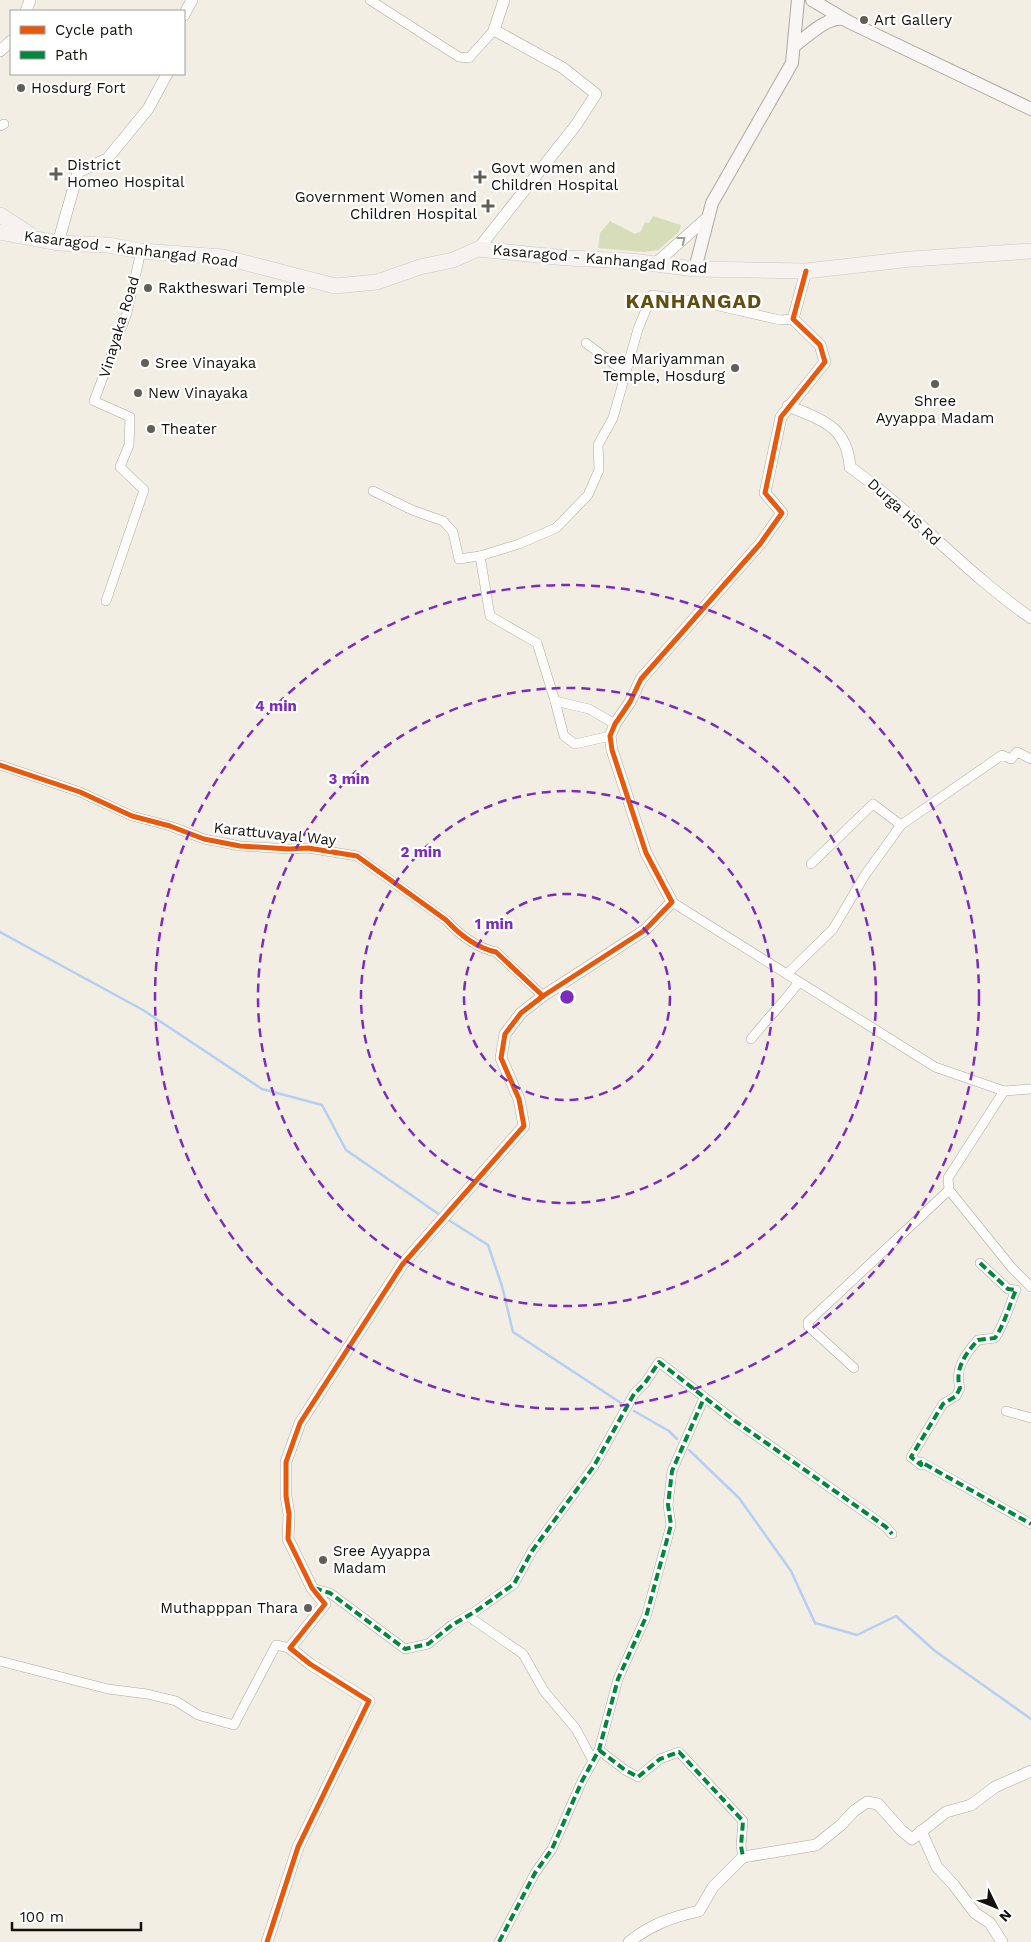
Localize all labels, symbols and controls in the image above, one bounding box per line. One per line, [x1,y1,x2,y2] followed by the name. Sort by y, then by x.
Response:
[10,10,185,75] legend
[874,11,952,29] place label: Art Gallery
[858,14,870,26] marker: Art Gallery
[55,21,133,39] text: Cycle path
[55,46,88,64] text: Path
[31,79,126,97] place label: Hosdurg Fort
[15,82,27,94] marker: Hosdurg Fort
[67,156,185,191] place label: District Homeo Hospital
[491,159,618,194] place label: Govt women and Children Hospital
[49,167,63,181] marker: District Homeo Hospital
[473,170,487,184] marker: Govt women and Children Hospital
[295,188,477,223] place label: Government Women and Children Hospital
[481,199,495,213] marker: Government Women and Children Hospital
[23,227,239,271] street label: Kasaragod - Kanhangad Road
[676,237,686,246] one-way arrow
[492,241,708,277] street label: Kasaragod - Kanhangad Road
[95,274,143,380] street label: Vinayaka Road
[158,279,305,297] place label: Raktheswari Temple
[142,282,154,294] marker: Raktheswari Temple
[626,289,762,313] district label: KANHANGAD
[593,350,725,385] place label: Sree Mariyamman Temple, Hosdurg
[155,354,257,372] place label: Sree Vinayaka
[139,357,151,369] marker: Sree Vinayaka
[729,362,741,374] marker: Sree Mariyamman Temple, Hosdurg
[929,378,941,390] marker: Shree Ayyappa Madam
[148,384,249,402] place label: New Vinayaka
[132,387,144,399] marker: New Vinayaka
[876,392,994,427] place label: Shree Ayyappa Madam
[161,420,217,438] place label: Theater
[145,423,157,435] marker: Theater
[864,475,944,549] street label: Durga HS Rd
[255,697,297,715] text: 4 min
[329,770,369,788] text: 3 min
[213,819,337,849] street label: Karattuvayal Way
[400,843,442,861] text: 2 min
[475,915,513,933] text: 1 min
[558,988,576,1006] centre of rings
[333,1542,431,1577] place label: Sree Ayyappa Madam
[317,1554,329,1566] marker: Sree Ayyappa Madam
[160,1599,298,1617] place label: Muthapppan Thara
[302,1602,314,1614] marker: Muthapppan Thara
[971,1882,1021,1932] north arrow
[12,1900,141,1932] scale bar
[996,1907,1015,1925] text: N
[20,1908,64,1926] text: 100 m

